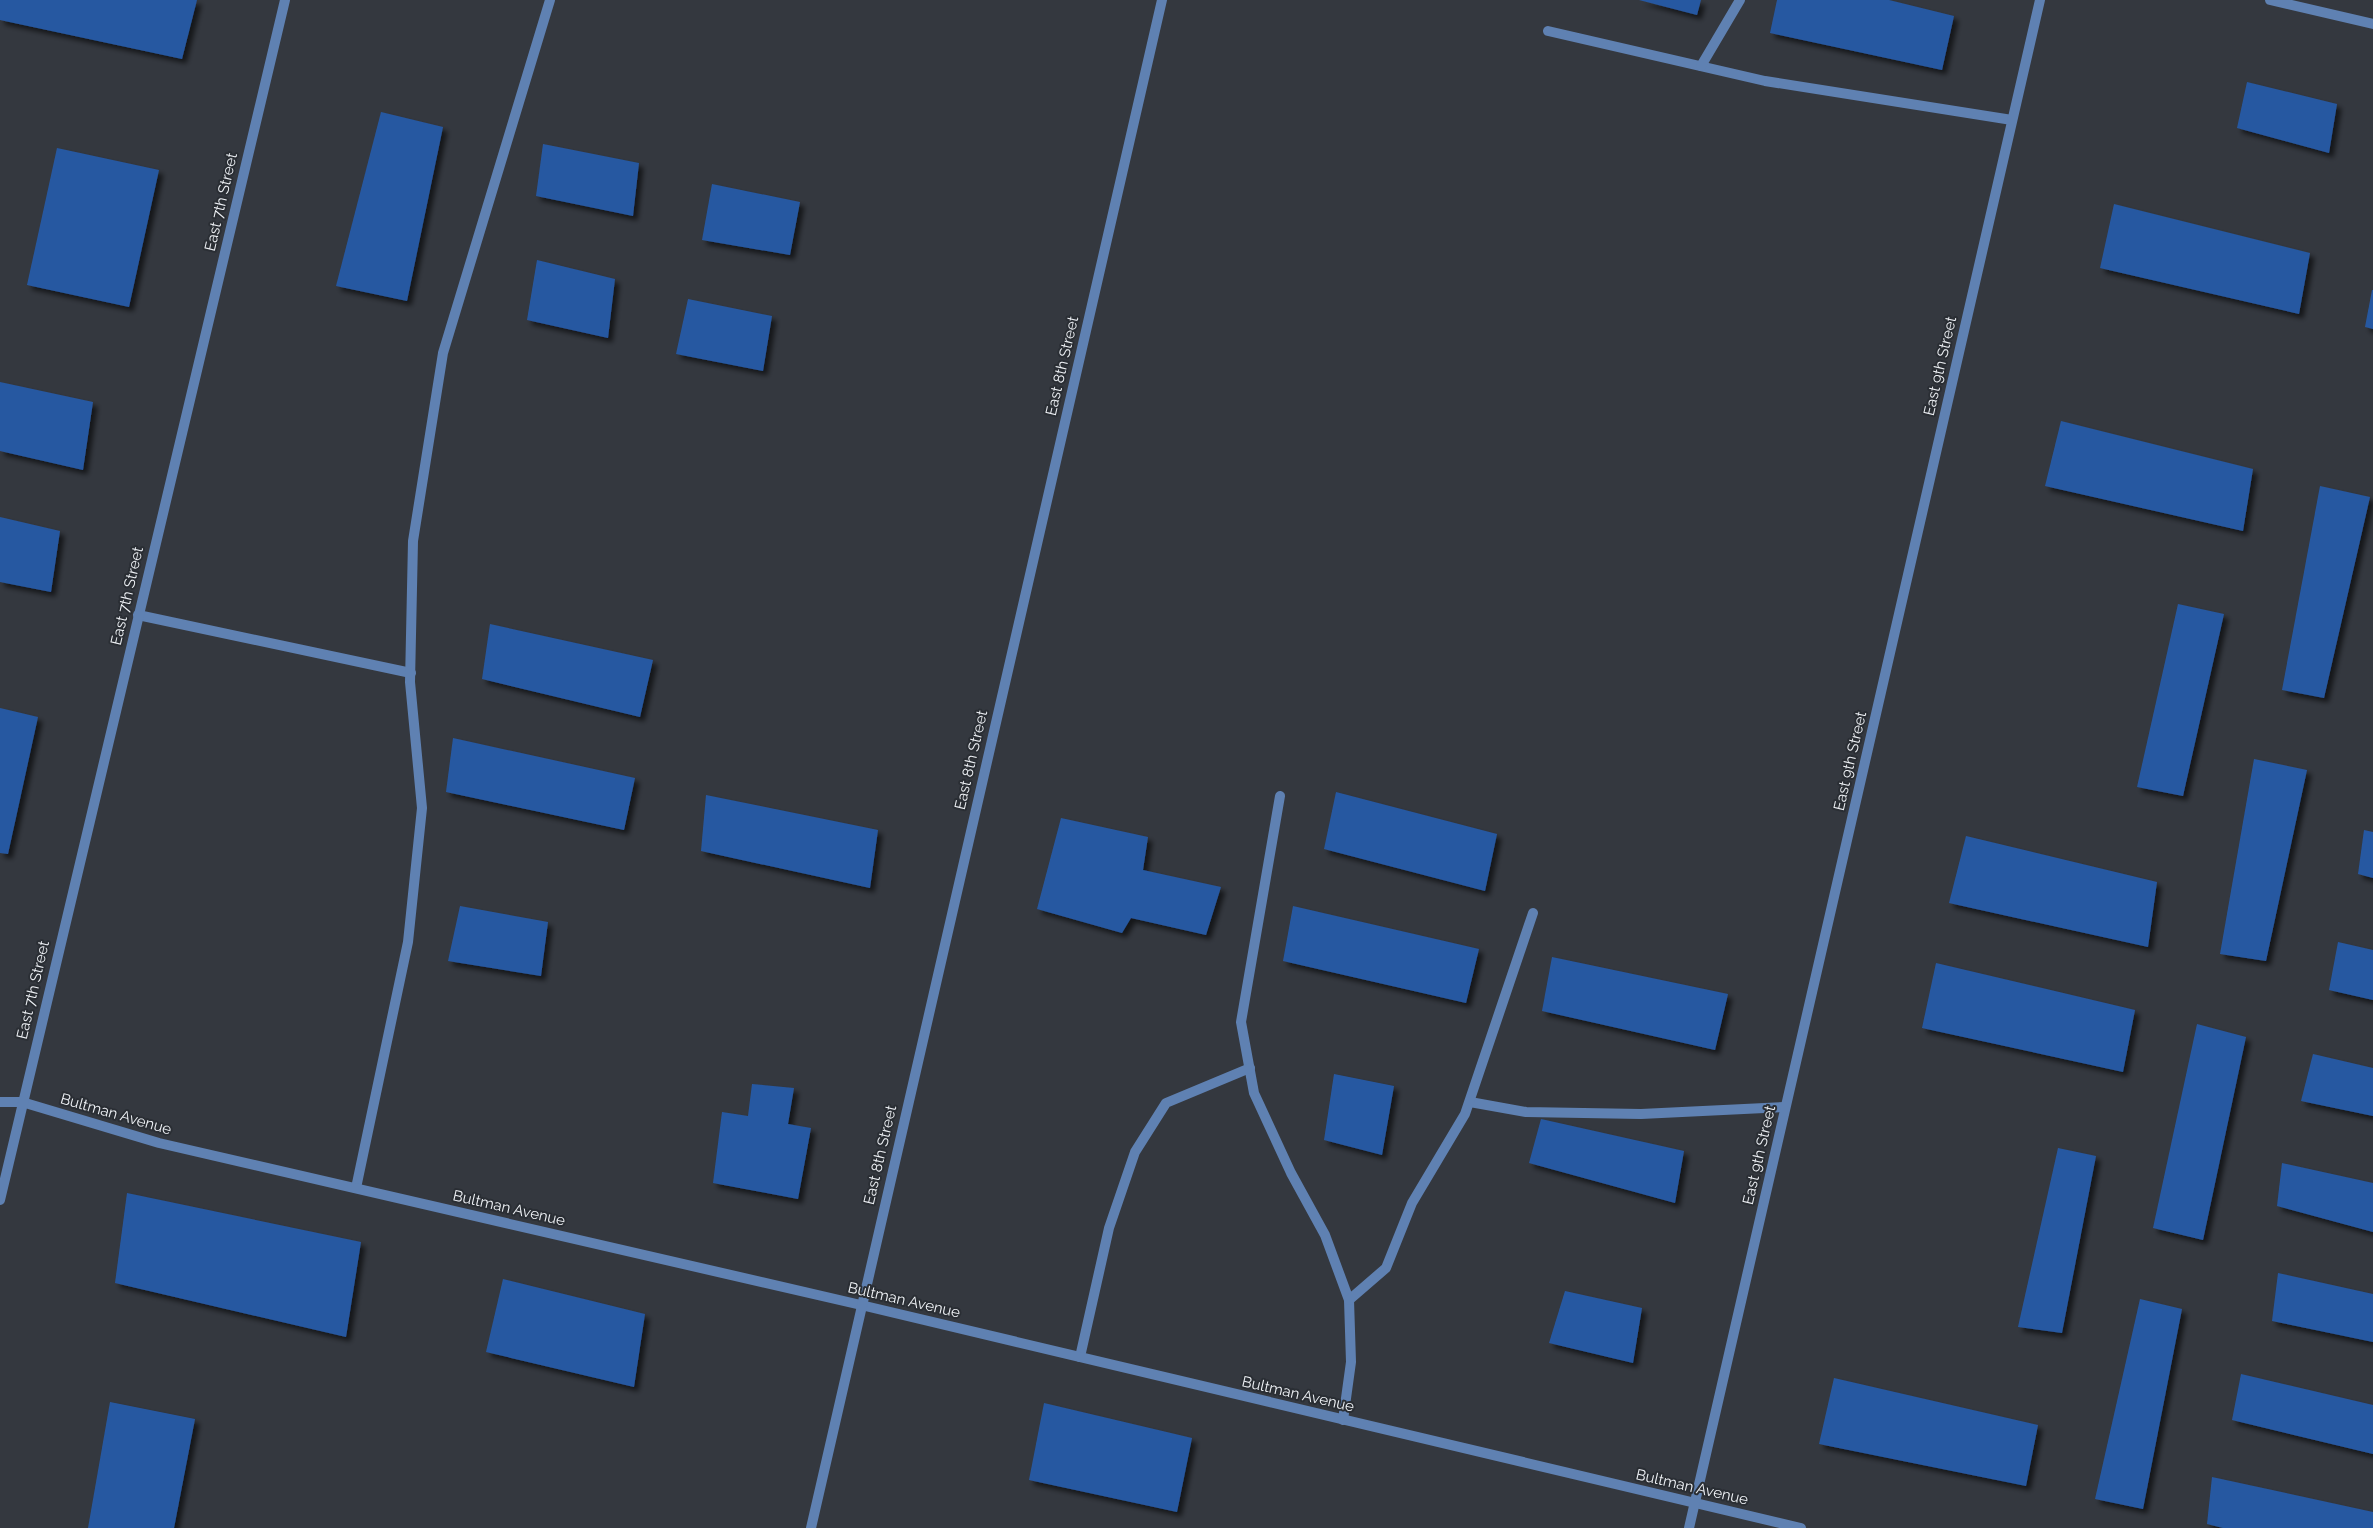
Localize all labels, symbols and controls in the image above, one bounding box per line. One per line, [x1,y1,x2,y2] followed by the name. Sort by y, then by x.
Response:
[201,151,241,253] street label: East 7th Street
[1042,315,1082,417] street label: East 8th Street
[1920,315,1960,417] street label: East 9th Street
[107,545,147,647] street label: East 7th Street
[951,709,991,811] street label: East 8th Street
[1830,710,1870,812] street label: East 9th Street
[13,939,53,1041] street label: East 7th Street
[58,1090,174,1139] street label: Bultman Avenue
[860,1104,900,1206] street label: East 8th Street
[1739,1104,1779,1206] street label: East 9th Street
[451,1186,567,1230] street label: Bultman Avenue
[846,1278,962,1322] street label: Bultman Avenue
[1240,1372,1356,1416] street label: Bultman Avenue
[1634,1465,1750,1509] street label: Bultman Avenue

